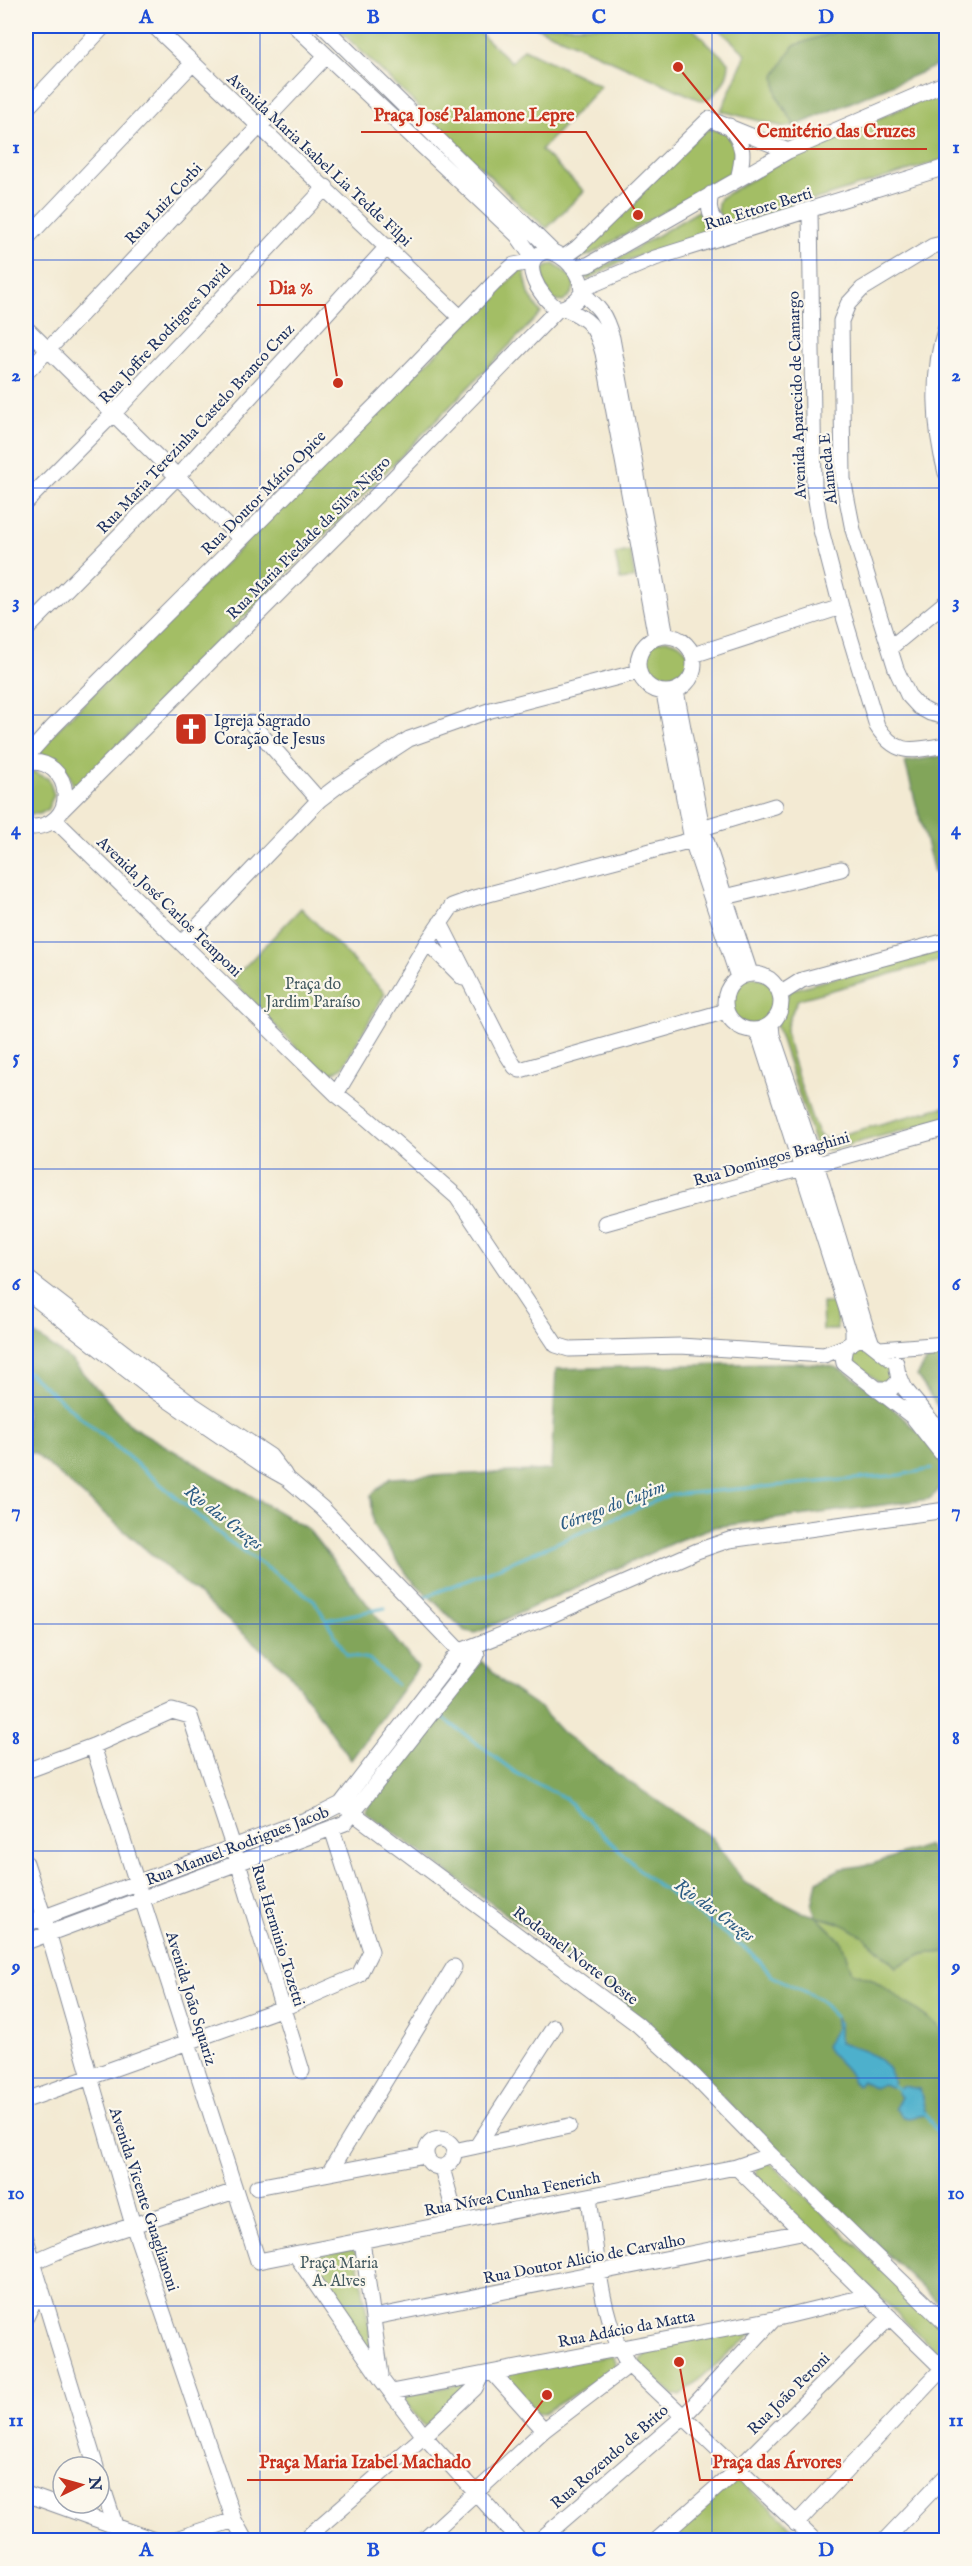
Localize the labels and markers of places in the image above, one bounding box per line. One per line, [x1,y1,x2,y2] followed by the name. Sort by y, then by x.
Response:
[361,96,586,132] callout: Praça José Palamone Lepre
[745,113,927,149] callout: Cemitério das Cruzes
[257,269,325,305] callout: Dia %
[173,711,209,747] church icon: Igreja Sagrado Coração de Jesus
[214,712,325,750] place label: Igreja Sagrado Coração de Jesus
[247,2444,483,2480] callout: Praça Maria Izabel Machado
[700,2444,853,2480] callout: Praça das Árvores

